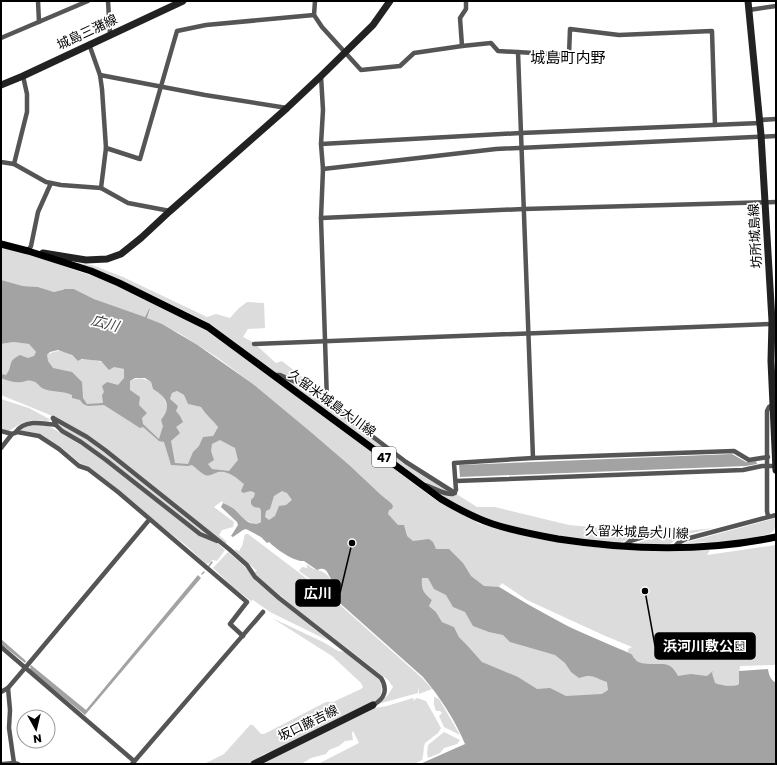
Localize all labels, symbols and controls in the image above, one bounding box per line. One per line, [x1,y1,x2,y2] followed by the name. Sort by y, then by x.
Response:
[54,10,120,54] street label: 城島三潴線
[530,47,606,68] district label: 城島町内野
[744,203,766,269] street label: 坊所城島線
[89,310,123,337] water label: 広川
[284,365,380,441] street label: 久留米城島大川線
[372,447,396,467] road number: 47
[585,521,689,543] street label: 久留米城島大川線
[296,580,340,606] callout: 広川
[304,583,332,603] text: 広川
[655,633,755,659] callout: 浜河川敷公園
[663,636,747,656] text: 浜河川敷公園
[275,700,341,746] street label: 坂口藤吉線
[16,709,56,749] north arrow
[32,730,43,747] text: N

